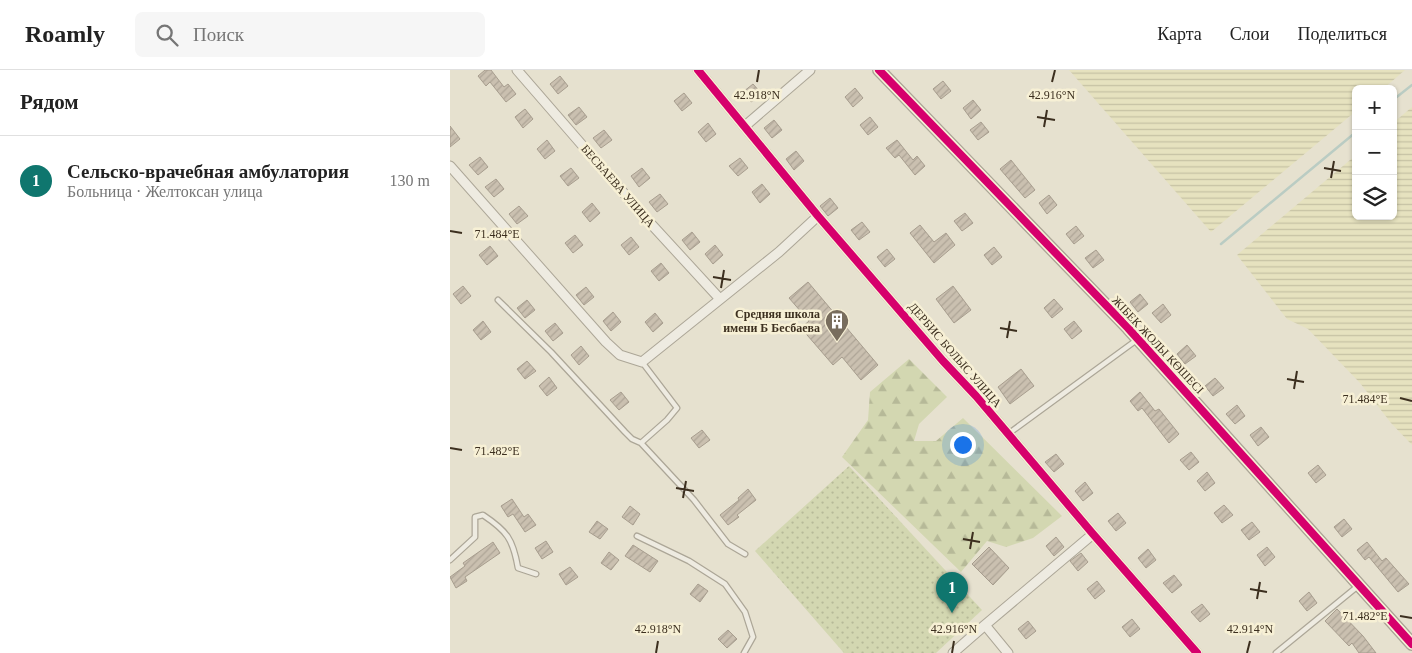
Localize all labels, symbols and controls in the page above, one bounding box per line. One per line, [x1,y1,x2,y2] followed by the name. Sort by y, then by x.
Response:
[135,12,485,57] search box
[25,21,105,47] text: Roamly
[153,21,181,49] icon: search
[193,24,244,45] text: Поиск
[1157,24,1202,44] text: Карта
[1230,24,1269,44] text: Слои
[1297,24,1387,44] text: Поделиться
[1352,85,1397,220] map controls
[1352,85,1397,130] button: +
[734,88,781,102] text: 42.918°N
[1029,88,1076,102] text: 42.916°N
[20,90,79,114] text: Рядом
[1352,130,1397,175] button: −
[578,142,658,231] street label: БЕСБАЕВА УЛИЦА
[67,161,349,182] text: Сельско-врачебная амбулатория
[32,172,40,189] text: 1
[390,172,430,189] text: 130 m
[1352,175,1397,220] button: layers
[67,183,263,200] text: Больница · Желтоксан улица
[474,227,520,241] text: 71.484°E
[1109,293,1207,397] street label: ЖІБЕК ЖОЛЫ КӨШЕСІ
[906,300,1005,411] street label: ДЕРБИС БОЛЫС УЛИЦА
[723,307,820,335] place label: Средняя школа имени Б Бесбаева
[824,308,850,342] building icon: Средняя школа имени Б Бесбаева
[1342,392,1388,406] text: 71.484°E
[950,432,976,458] your location
[474,444,520,458] text: 71.482°E
[936,572,968,613] pin: 1
[1342,609,1388,623] text: 71.482°E
[635,622,682,636] text: 42.918°N
[931,622,978,636] text: 42.916°N
[1227,622,1274,636] text: 42.914°N

